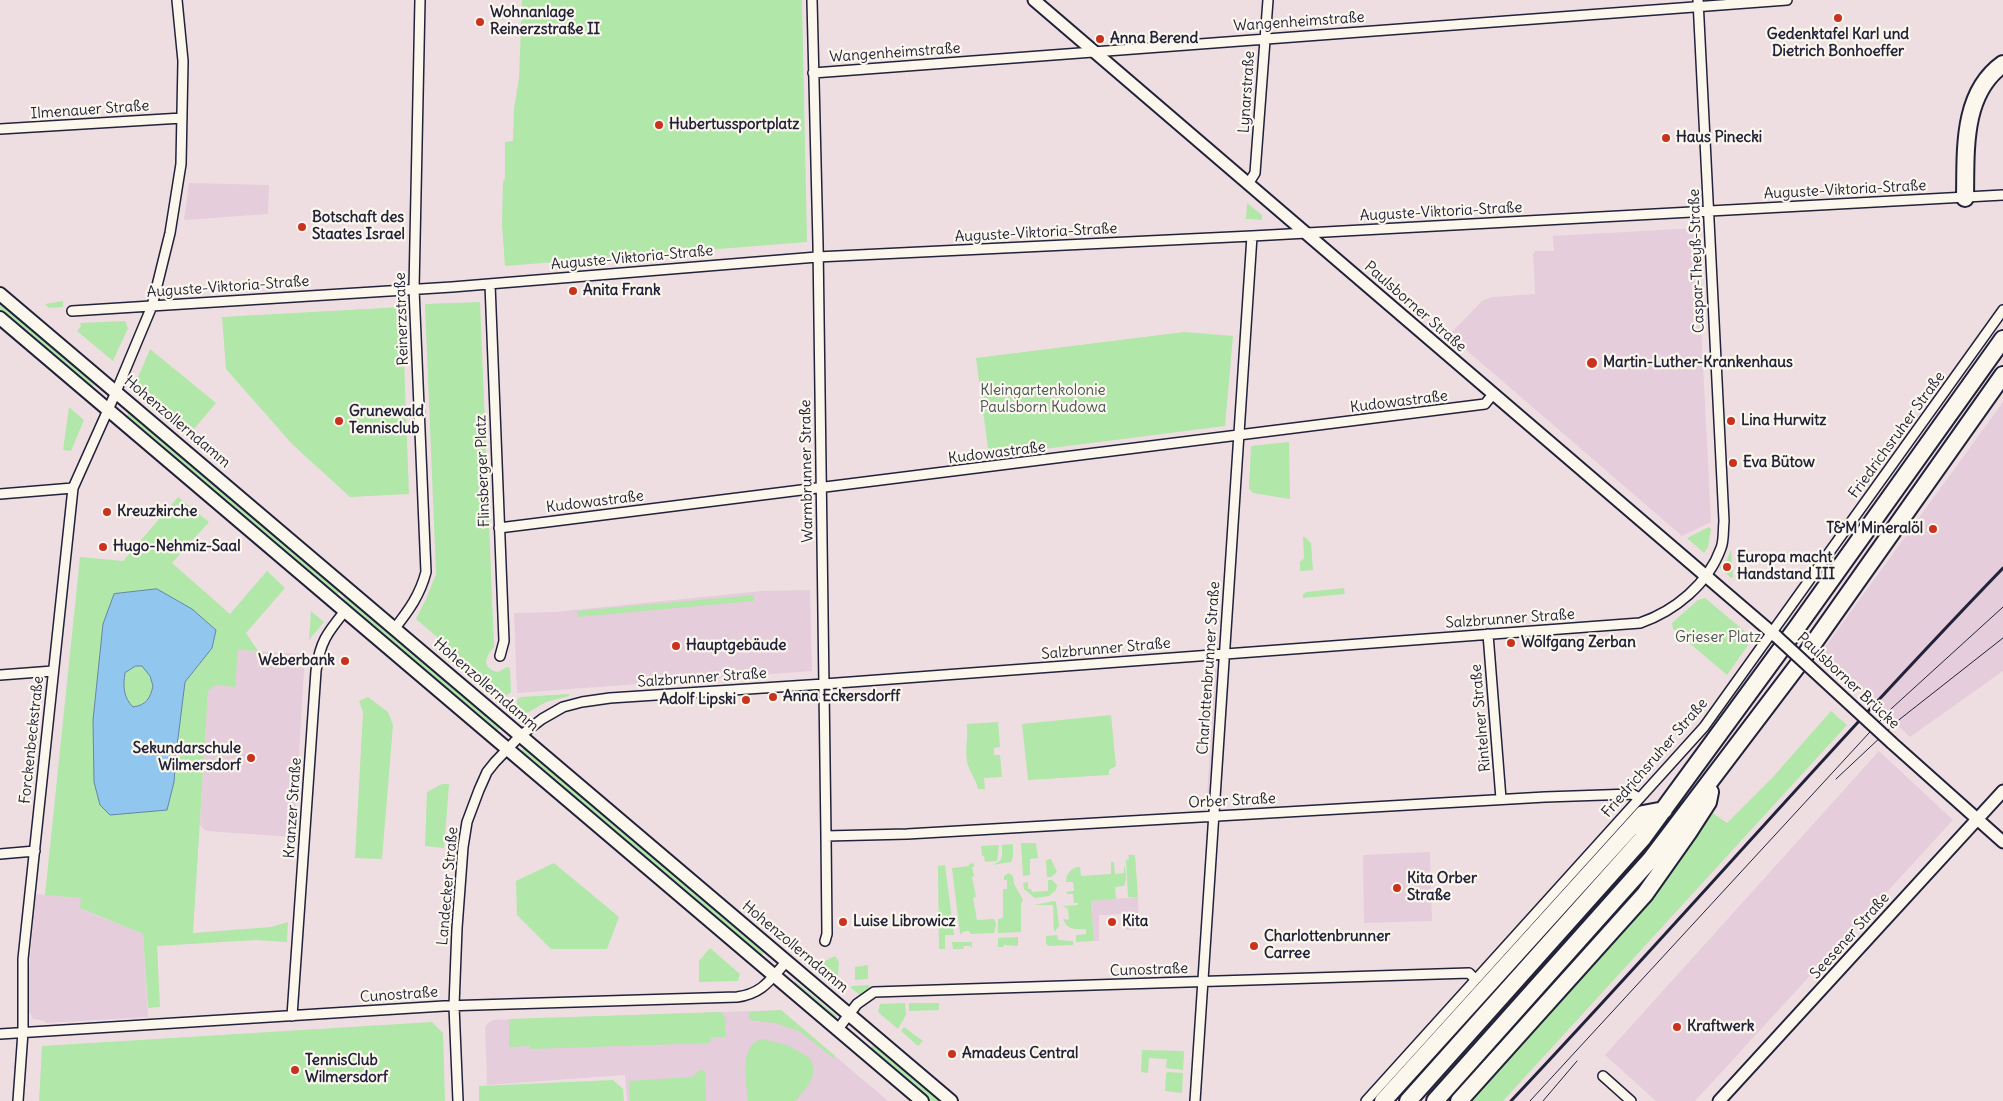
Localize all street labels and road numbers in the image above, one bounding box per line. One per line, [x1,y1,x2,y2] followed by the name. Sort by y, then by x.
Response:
[1233,8,1365,36] street label: Wangenheimstraße
[829,39,961,67] street label: Wangenheimstraße
[1235,50,1259,134] street label: Lynarstraße
[30,97,150,123] street label: Ilmenauer Straße
[1763,177,1927,203] street label: Auguste-Viktoria-Straße
[1685,189,1709,333] street label: Caspar-Theyß-Straße
[1359,199,1523,225] street label: Auguste-Viktoria-Straße
[954,220,1118,246] street label: Auguste-Viktoria-Straße
[550,242,714,274] street label: Auguste-Viktoria-Straße
[1360,258,1470,356] street label: Paulsborner Straße
[146,272,310,302] street label: Auguste-Viktoria-Straße
[391,272,413,366] street label: Reinerzstraße
[1845,368,1949,502] street label: Friedrichsruher Straße
[120,372,234,472] street label: Hohenzollerndamm
[1349,387,1449,417] street label: Kudowastraße
[797,399,817,543] street label: Warmbrunner Straße
[472,415,494,527] street label: Flinsberger Platz
[947,438,1047,468] street label: Kudowastraße
[545,487,645,517] street label: Kudowastraße
[1194,581,1224,755] street label: Charlottenbrunner Straße
[1445,606,1575,632] street label: Salzbrunner Straße
[1793,629,1903,733] street label: Paulsborner Brücke
[430,634,542,736] street label: Hohenzollerndamm
[1041,634,1171,664] street label: Salzbrunner Straße
[1467,663,1495,773] street label: Rintelner Straße
[637,665,767,691] street label: Salzbrunner Straße
[16,675,48,805] street label: Forckenbeckstraße
[1598,695,1712,821] street label: Friedrichsruher Straße
[280,757,306,859] street label: Kranzer Straße
[1188,790,1276,812] street label: Orber Straße
[434,826,462,946] street label: Landecker Straße
[1807,889,1893,983] street label: Seesener Straße
[738,897,852,997] street label: Hohenzollerndamm
[1110,960,1188,980] street label: Cunostraße
[359,983,439,1007] street label: Cunostraße

